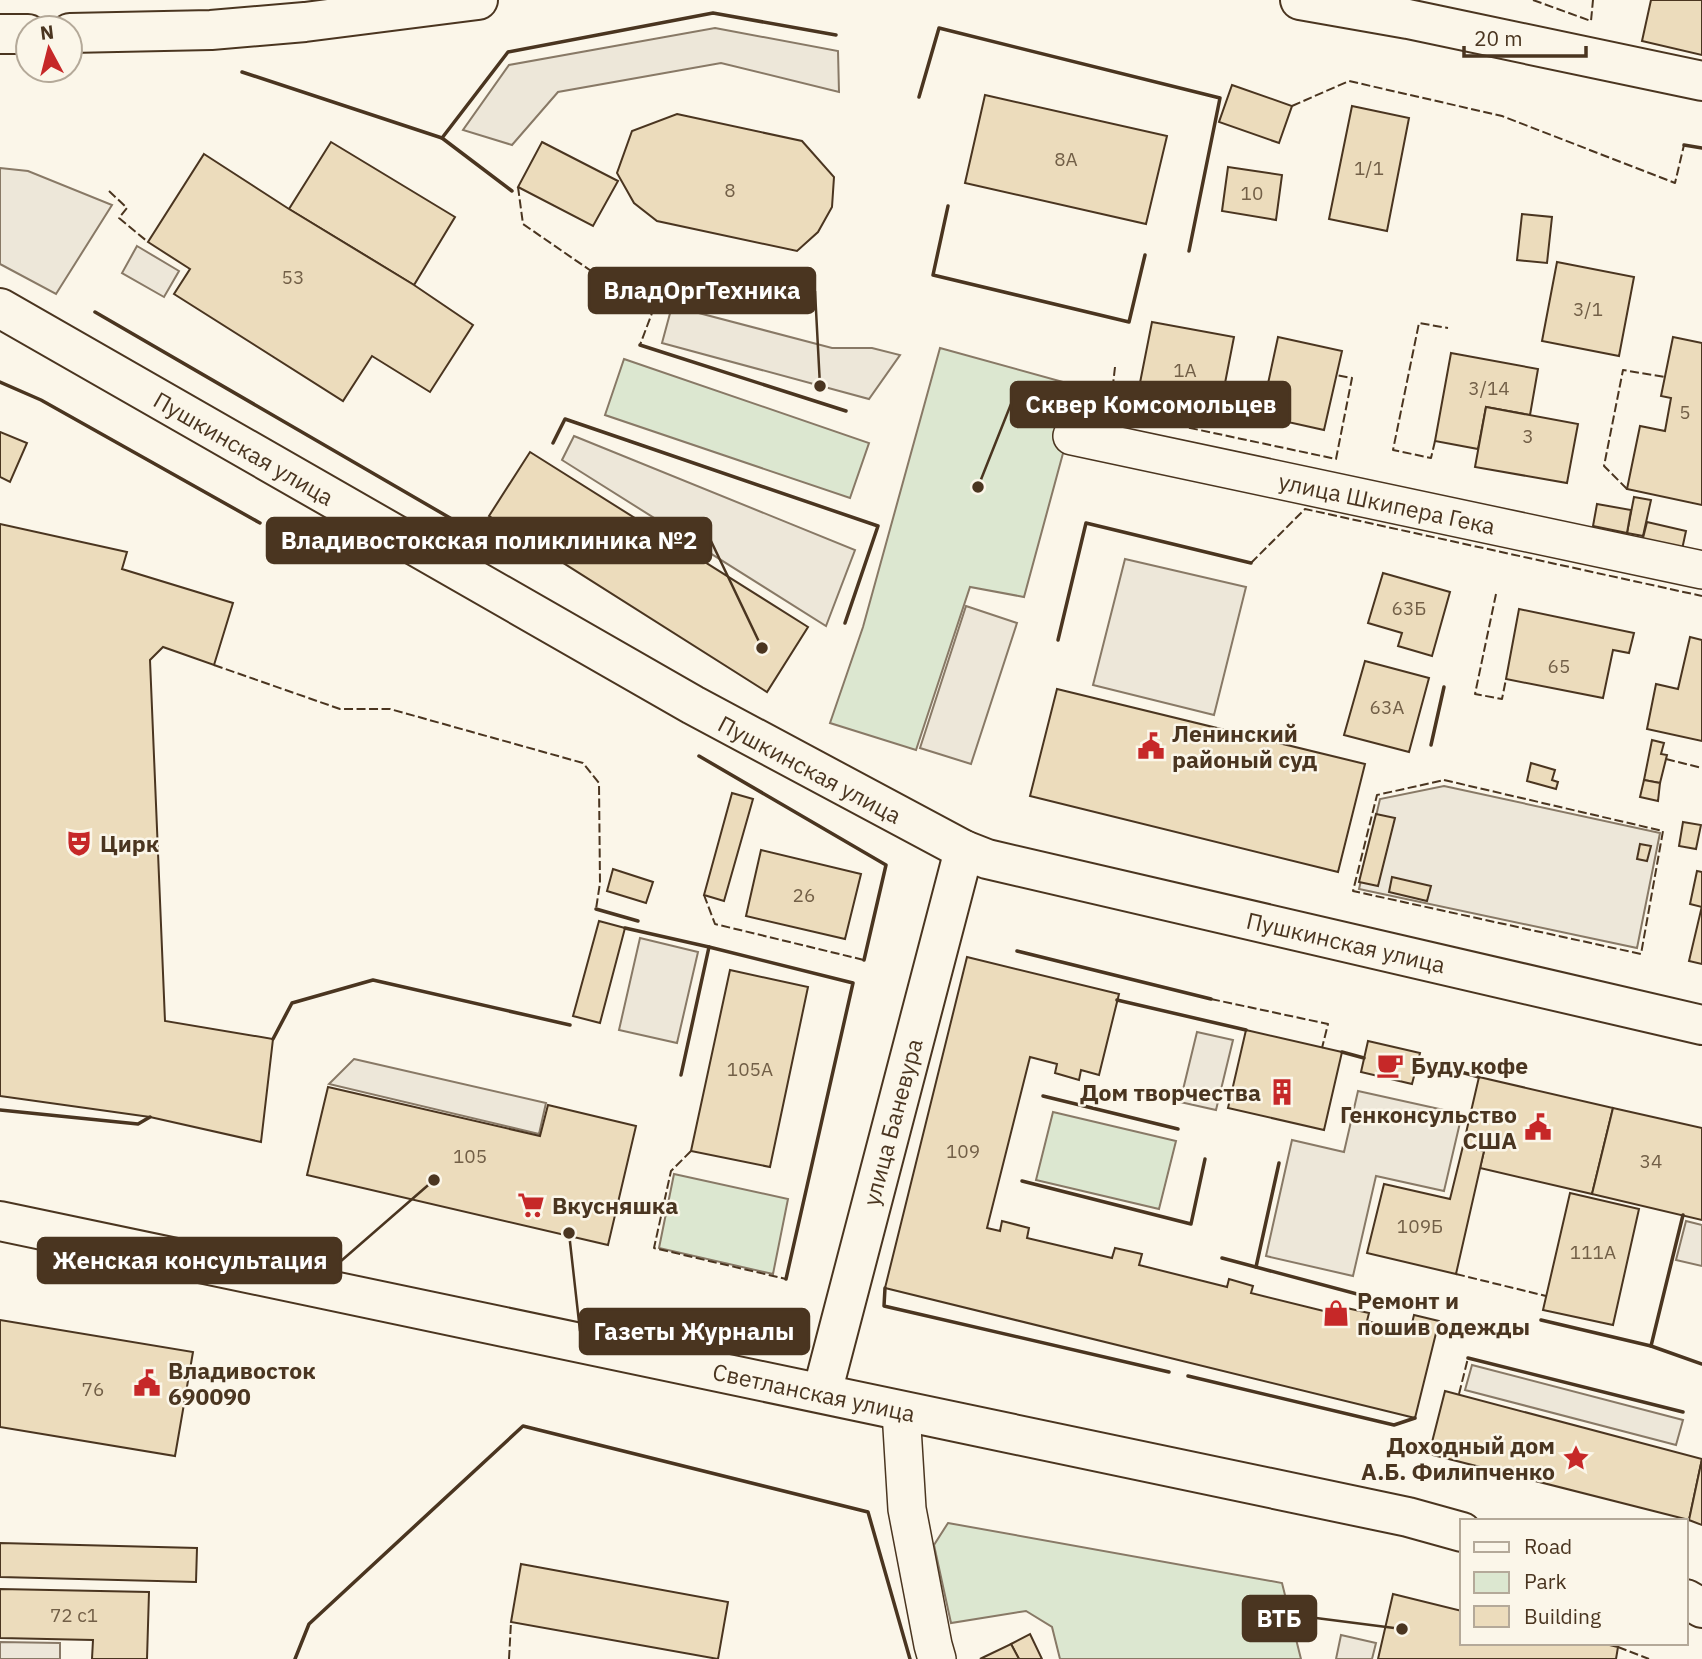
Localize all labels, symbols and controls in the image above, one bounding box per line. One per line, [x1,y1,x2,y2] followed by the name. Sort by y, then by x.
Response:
[14,14,84,84] north arrow
[1464,14,1586,58] scale bar
[39,19,55,45] text: N
[1474,24,1523,52] text: 20 m
[1054,147,1078,171] house number: 8А
[1354,156,1384,180] house number: 1/1
[724,178,736,202] house number: 8
[1241,181,1263,205] house number: 10
[282,265,304,289] house number: 53
[589,268,815,313] callout: ВладОргТехника
[603,274,801,306] text: ВладОргТехника
[1573,297,1603,321] house number: 3/1
[1173,358,1197,382] house number: 1А
[1468,376,1510,400] house number: 3/14
[1011,382,1290,427] callout: Сквер Комсомольцев
[149,384,339,512] street label: Пушкинская улица
[1025,388,1277,420] text: Сквер Комсомольцев
[1679,400,1691,424] house number: 5
[1522,424,1534,448] house number: 3
[1276,465,1498,541] street label: улица Шкипера Гека
[267,518,711,563] callout: Владивостокская поликлиника №2
[281,524,697,556] text: Владивостокская поликлиника №2
[1392,596,1426,620] house number: 63Б
[1548,654,1570,678] house number: 65
[1370,695,1404,719] house number: 63А
[713,708,907,830] street label: Пушкинская улица
[1172,718,1317,774] place label: Ленинский районый суд
[1136,731,1166,761] public building icon: Ленинский районый суд
[64,828,94,858] theatre icon: Цирк
[100,828,159,858] place label: Цирк
[793,883,815,907] house number: 26
[1244,905,1448,979] street label: Пушкинская улица
[855,1035,929,1209] street label: улица Баневура
[1375,1050,1405,1080] cafe icon: Буду кофе
[1411,1050,1528,1080] place label: Буду кофе
[727,1057,773,1081] house number: 105А
[1080,1077,1261,1107] place label: Дом творчества
[1267,1077,1297,1107] building icon: Дом творчества
[1340,1099,1517,1155] place label: Генконсульство США
[1523,1112,1553,1142] public building icon: Генконсульство США
[946,1139,980,1163] house number: 109
[453,1144,487,1168] house number: 105
[1640,1149,1662,1173] house number: 34
[516,1190,546,1220] supermarket icon: Вкусняшка
[552,1190,678,1220] place label: Вкусняшка
[1397,1214,1443,1238] house number: 109Б
[38,1238,341,1283] callout: Женская консультация
[1570,1240,1616,1264] house number: 111А
[53,1244,328,1276] text: Женская консультация
[1357,1285,1530,1341] place label: Ремонт и пошив одежды
[1321,1298,1351,1328] shop icon: Ремонт и пошив одежды
[580,1309,809,1354] callout: Газеты Журналы
[594,1315,794,1347] text: Газеты Журналы
[168,1355,316,1411] place label: Владивосток 690090
[710,1356,918,1428] street label: Светланская улица
[132,1368,162,1398] public building icon: Владивосток 690090
[82,1377,104,1401] house number: 76
[1361,1430,1555,1486] place label: Доходный дом А.Б. Филипченко
[1561,1443,1591,1473] place icon: Доходный дом А.Б. Филипченко
[1460,1519,1688,1645] legend
[1524,1532,1572,1560] text: Road
[1524,1567,1567,1595] text: Park
[1243,1596,1316,1641] callout: ВТБ
[1256,1602,1302,1634] text: ВТБ
[1524,1602,1601,1630] text: Building
[50,1603,98,1627] house number: 72 с1

